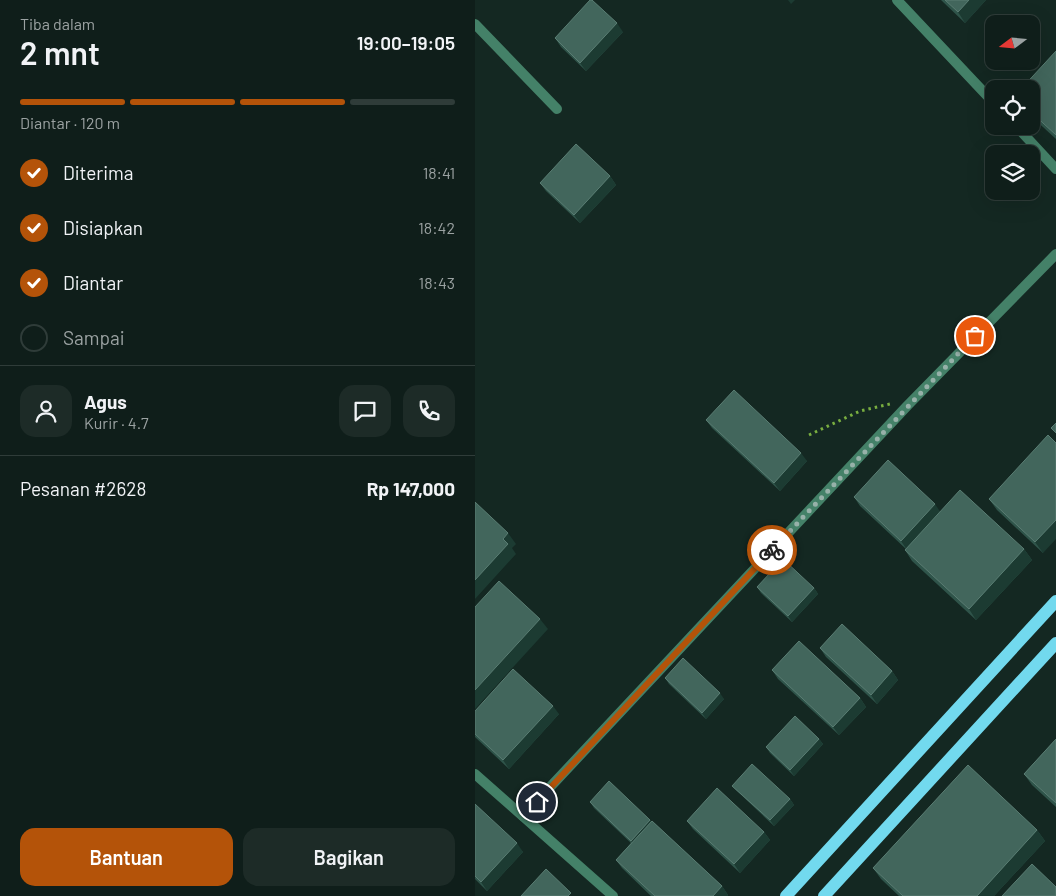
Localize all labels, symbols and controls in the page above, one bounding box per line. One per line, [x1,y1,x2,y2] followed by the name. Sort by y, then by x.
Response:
[20,14,95,33] text: Tiba dalam
[985,15,1040,70] north arrow
[985,15,1040,200] map controls
[357,31,455,54] text: 19:00–19:05
[20,33,100,71] text: 2 mnt
[985,80,1040,135] button: locate
[20,113,120,132] text: Diantar · 120 m
[985,145,1040,200] button: layers
[20,159,48,187] icon: check
[63,161,134,184] text: Diterima
[423,163,455,182] text: 18:41
[20,214,48,242] icon: check
[63,216,143,239] text: Disiapkan
[418,218,455,237] text: 18:42
[20,269,48,297] icon: check
[63,271,123,294] text: Diantar
[419,273,455,292] text: 18:43
[954,315,996,357] pin
[961,322,989,350] icon: bag
[63,326,125,349] text: Sampai
[20,385,72,437] button: person
[339,385,391,437] button: chat
[403,385,455,437] button: phone
[84,390,127,413] text: Agus
[84,413,149,432] text: Kurir · 4.7
[20,477,146,500] text: Pesanan #2628
[367,477,455,500] text: Rp 147,000
[747,525,797,575] courier
[758,536,786,564] icon: bike
[516,781,558,823] pin
[523,788,551,816] icon: home
[20,828,233,886] button: Bantuan
[243,828,455,886] button: Bagikan

